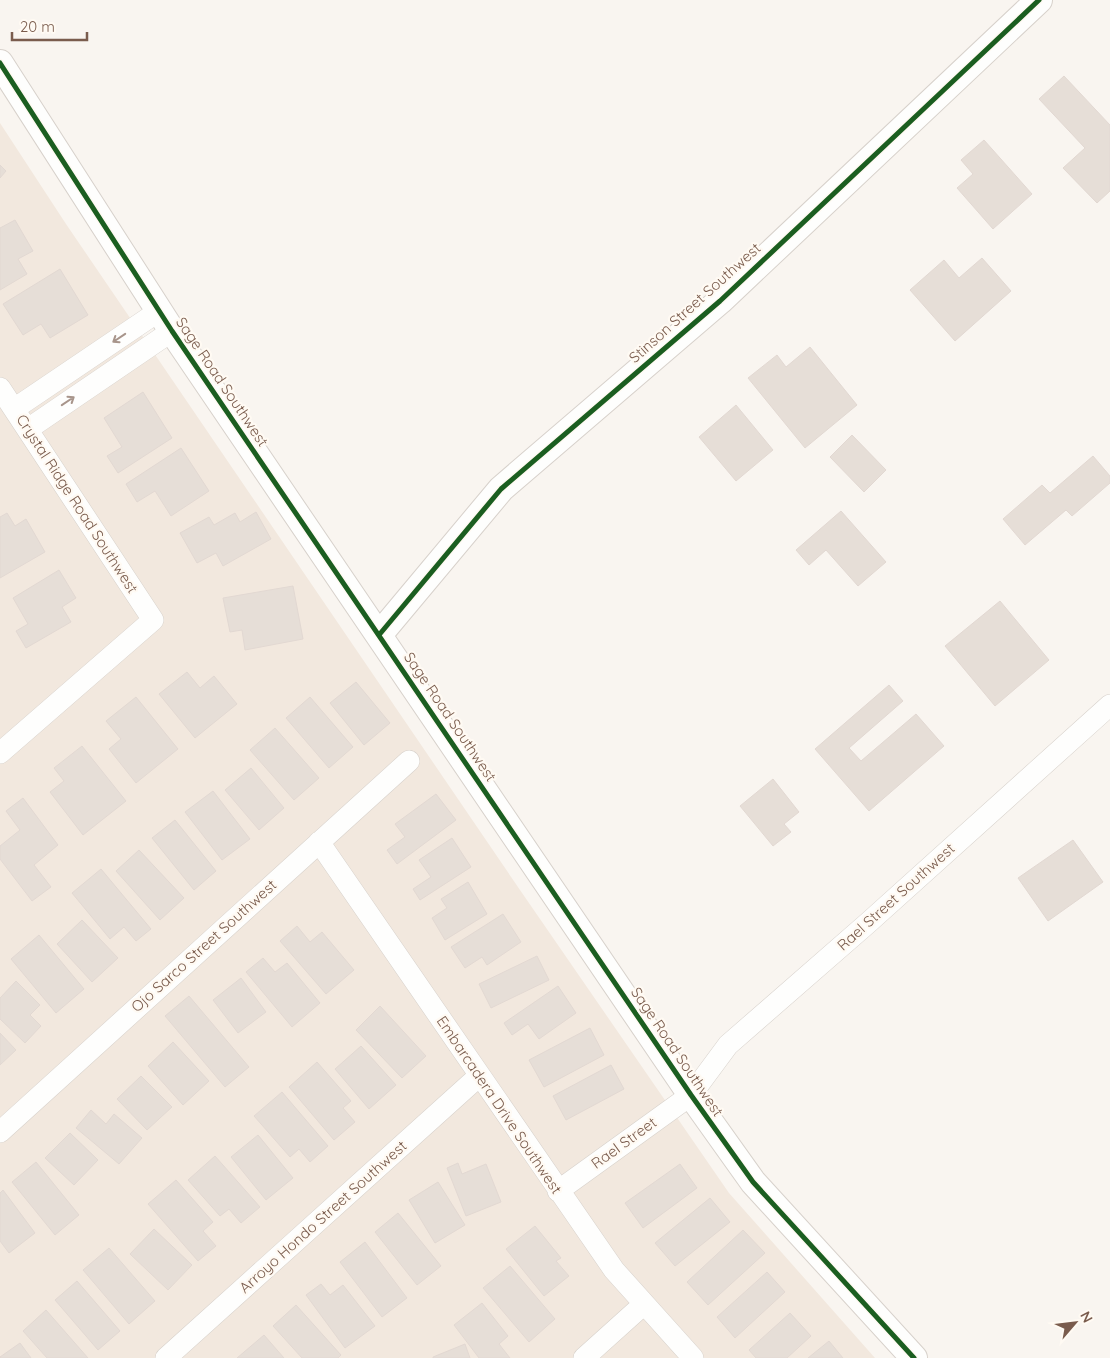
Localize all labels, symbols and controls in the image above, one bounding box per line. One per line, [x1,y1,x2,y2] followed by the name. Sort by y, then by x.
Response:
[12,10,88,42] scale bar
[20,17,55,36] text: 20 m
[625,238,765,367] street label: Stinson Street Southwest
[172,313,273,450] street label: Sage Road Southwest
[112,333,126,343] one-way arrow
[61,396,75,406] one-way arrow
[12,411,142,597] street label: Crystal Ridge Road Southwest
[400,648,501,785] street label: Sage Road Southwest
[833,839,958,954] street label: Rael Street Southwest
[127,875,280,1016] street label: Ojo Sarco Street Southwest
[627,983,728,1120] street label: Sage Road Southwest
[433,1012,566,1197] street label: Embarcadera Drive Southwest
[587,1113,660,1173] street label: Rael Street
[235,1136,410,1297] street label: Arroyo Hondo Street Southwest
[1050,1298,1100,1348] north arrow
[1076,1308,1097,1326] text: N

